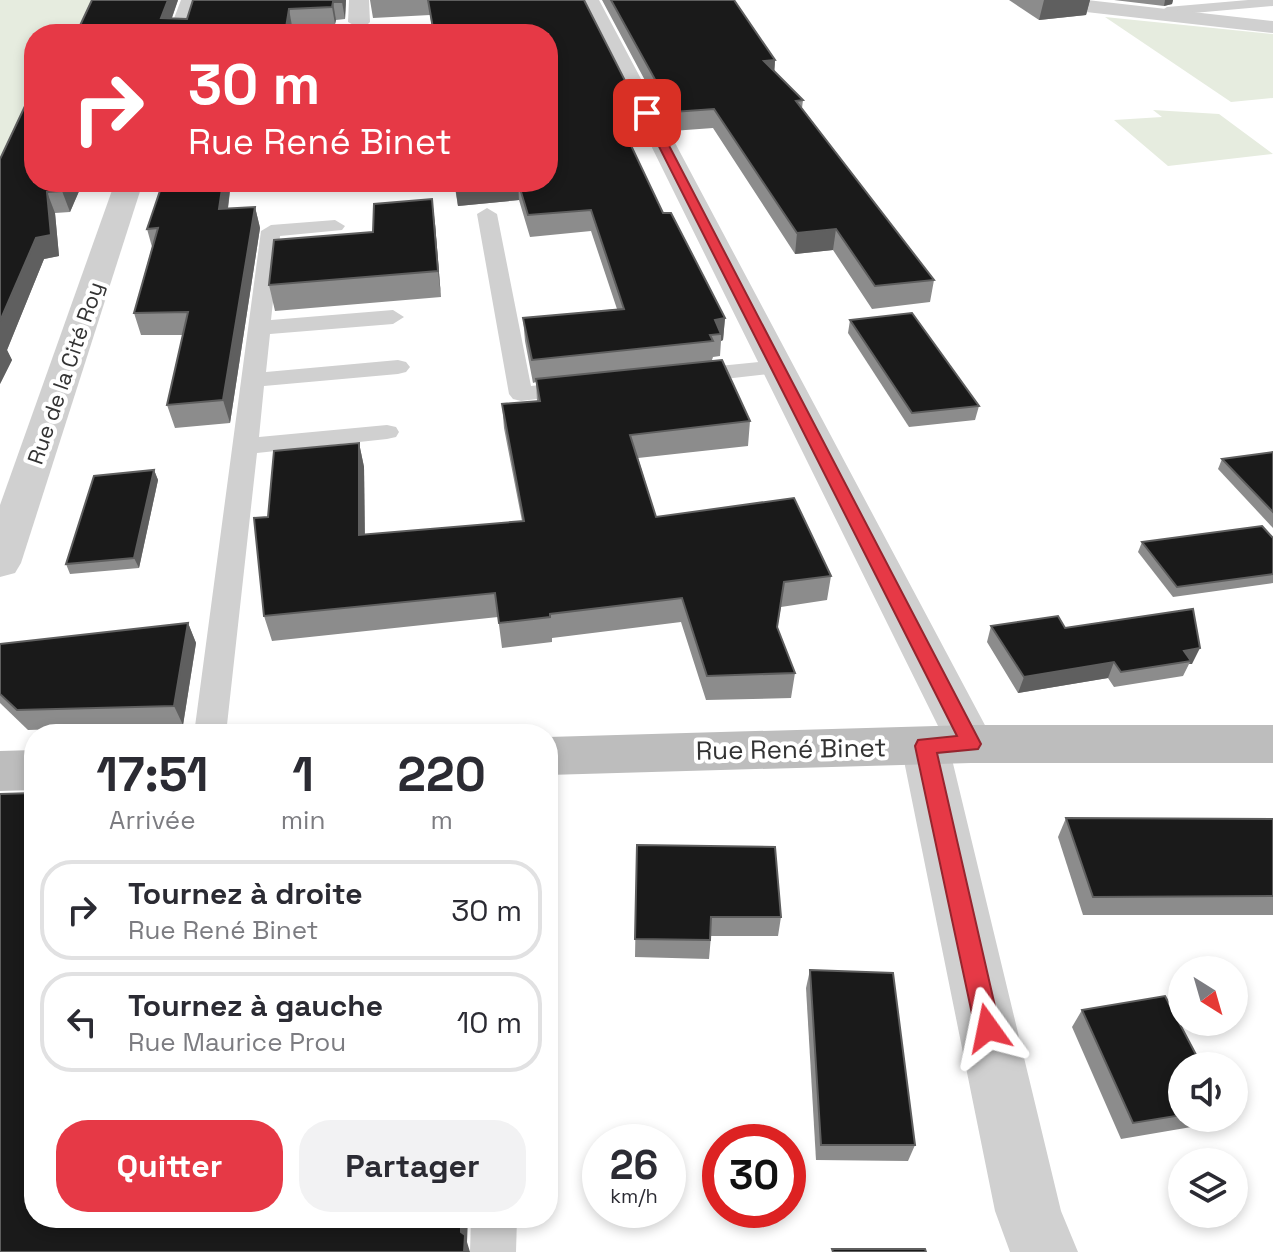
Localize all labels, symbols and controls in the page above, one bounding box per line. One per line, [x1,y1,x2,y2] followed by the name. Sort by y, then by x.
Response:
[188,49,320,120] text: 30 m
[56,56,160,160] icon: right
[613,79,681,147] pin
[625,91,669,135] icon: arrive
[188,119,452,165] text: Rue René Binet
[21,278,109,468] street label: Rue de la Cité Roy
[695,730,887,768] street label: Rue René Binet
[96,744,208,805] text: 17:51
[292,744,314,805] text: 1
[398,744,486,805] text: 220
[109,803,196,837] text: Arrivée
[281,803,325,837] text: min
[430,803,453,837] text: m
[128,874,362,913] text: Tournez à droite
[60,888,104,932] icon: right
[451,891,522,930] text: 30 m
[128,913,319,947] text: Rue René Binet
[1168,956,1248,1036] north arrow
[1168,956,1248,1228] map controls
[128,986,383,1025] text: Tournez à gauche
[946,986,1030,1070] position arrow
[60,1000,104,1044] icon: left
[457,1003,522,1042] text: 10 m
[128,1025,346,1059] text: Rue Maurice Prou
[1168,1052,1248,1132] button: sound
[56,1120,283,1212] button: Quitter
[299,1120,526,1212] button: Partager
[702,1124,806,1228] speed limit sign: 30
[610,1140,658,1191] text: 26
[1168,1148,1248,1228] button: layers
[610,1183,658,1209] text: km/h

